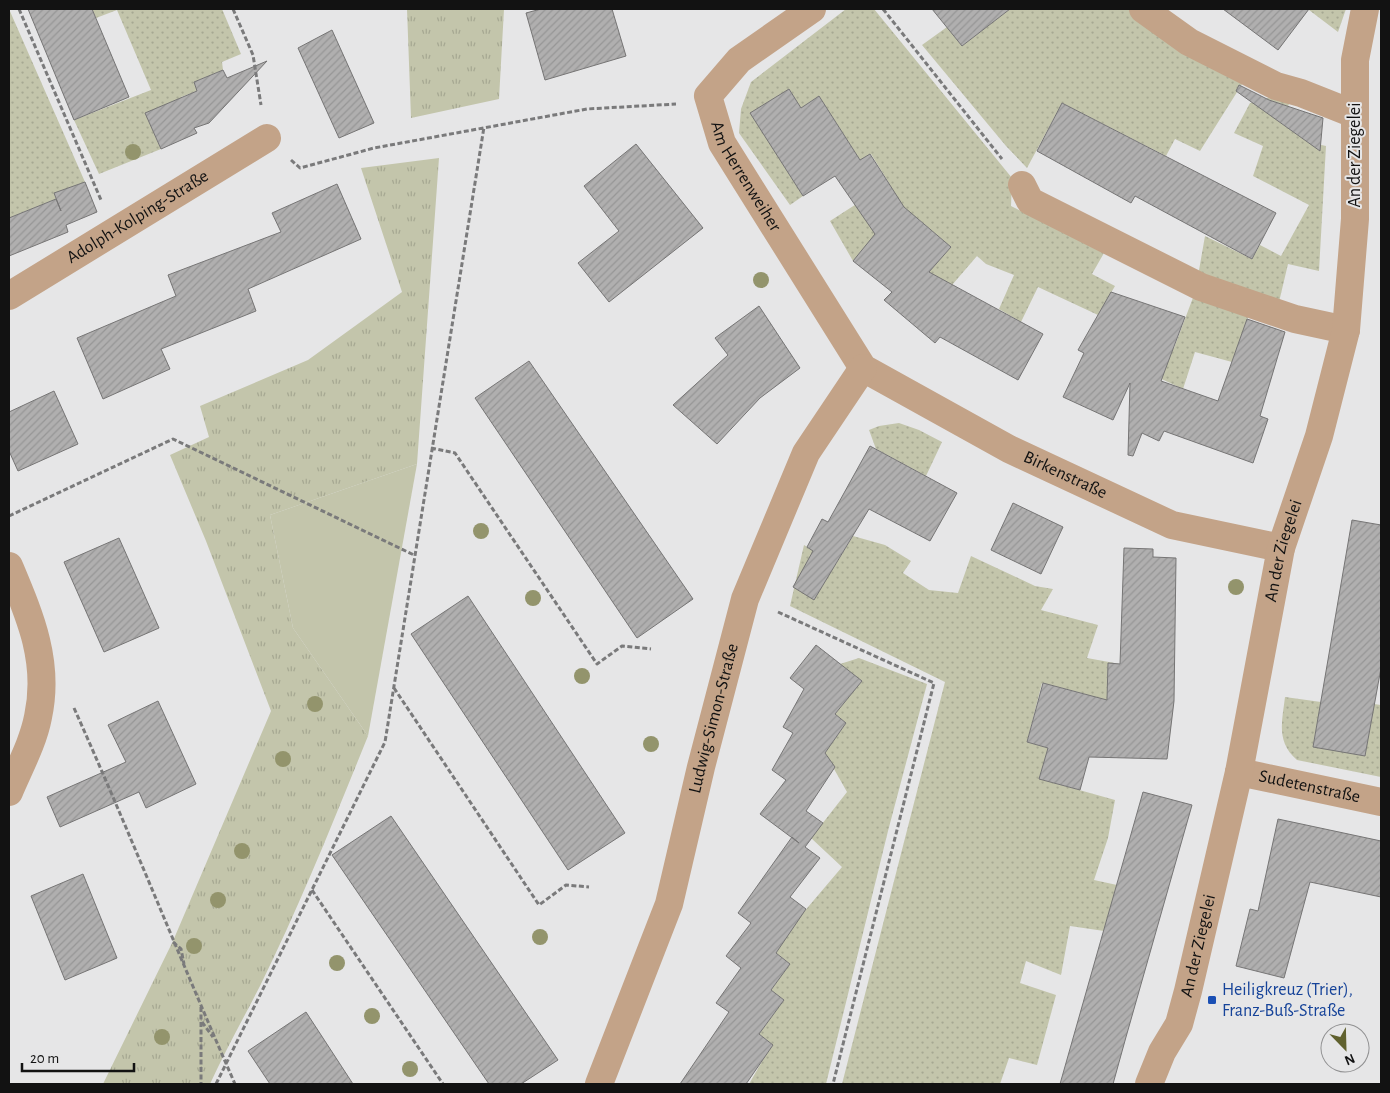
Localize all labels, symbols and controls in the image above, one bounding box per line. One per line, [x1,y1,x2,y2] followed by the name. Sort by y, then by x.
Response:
[1346,102,1364,208] street label: An der Ziegelei
[707,119,784,235] street label: Am Herrenweiher
[64,167,212,267] street label: Adolph-Kolping-Straße
[1020,448,1110,502] street label: Birkenstraße
[1262,497,1306,604] street label: An der Ziegelei
[686,642,742,795] street label: Ludwig-Simon-Straße
[1257,767,1362,806] street label: Sudetenstraße
[1178,892,1219,999] street label: An der Ziegelei
[1222,981,1353,1020] place label: Heiligkreuz (Trier), Franz-Buß-Straße
[1206,994,1218,1006] marker: Heiligkreuz (Trier), Franz-Buß-Straße
[1320,1023,1370,1073] north arrow
[22,1040,135,1072] scale bar
[30,1051,59,1066] text: 20 m
[1342,1051,1357,1067] text: N

